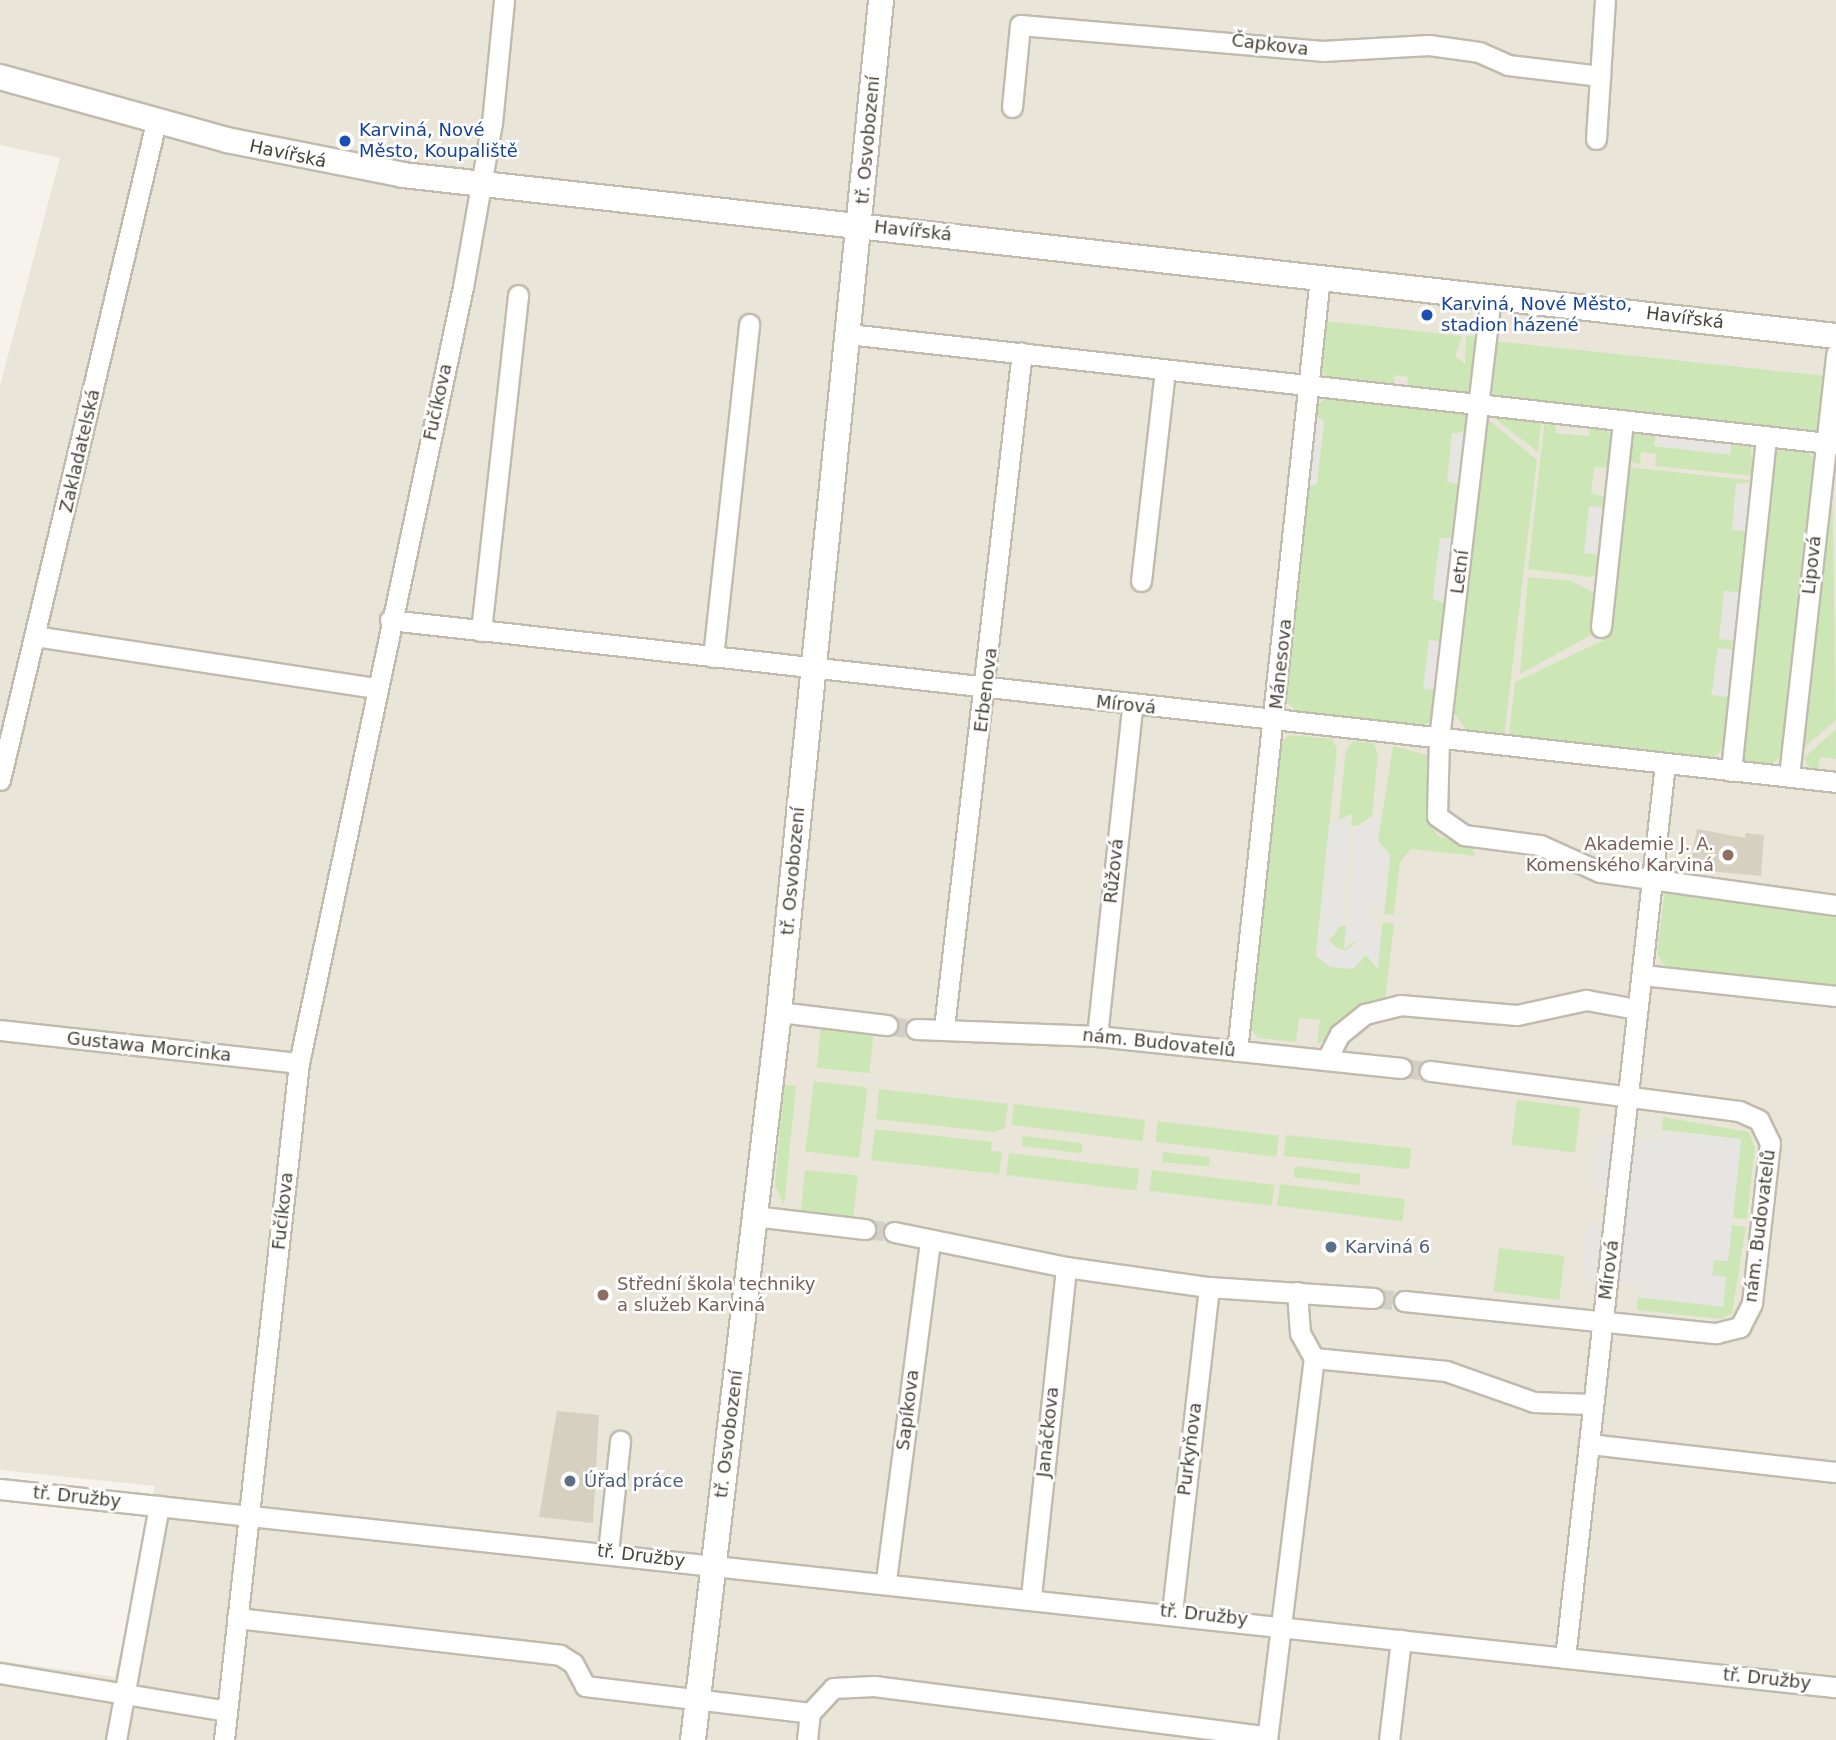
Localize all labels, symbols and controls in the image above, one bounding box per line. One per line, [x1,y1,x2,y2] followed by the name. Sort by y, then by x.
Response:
[1230,30,1310,60] street label: Čapkova
[852,75,884,205] street label: tř. Osvobození
[359,120,518,162] place label: Karviná, Nové Město, Koupaliště
[337,133,353,149] marker: Karviná, Nové Město, Koupaliště
[248,135,328,173] street label: Havířská
[873,216,953,246] street label: Havířská
[1441,294,1632,336] place label: Karviná, Nové Město, stadion házené
[1645,303,1725,333] street label: Havířská
[1419,307,1435,323] marker: Karviná, Nové Město, stadion házené
[419,362,457,442] street label: Fučíkova
[55,387,105,515] street label: Zakladatelská
[1798,534,1826,596] street label: Lipová
[1447,549,1473,595] street label: Letní
[1265,618,1297,710] street label: Mánesova
[970,646,1002,734] street label: Erbenova
[1095,691,1157,719] street label: Mírová
[777,806,809,936] street label: tř. Osvobození
[1526,834,1714,876] place label: Akademie J. A. Komenského Karviná
[1100,837,1128,905] street label: Růžová
[1720,847,1736,863] marker: Akademie J. A. Komenského Karviná
[1081,1024,1237,1062] street label: nám. Budovatelů
[66,1028,232,1066] street label: Gustawa Morcinka
[1740,1148,1780,1304] street label: nám. Budovatelů
[268,1171,298,1251] street label: Fučíkova
[1345,1236,1430,1258] place label: Karviná 6
[1323,1239,1339,1255] marker: Karviná 6
[1595,1239,1623,1301] street label: Mírová
[617,1274,815,1316] place label: Střední škola techniky a služeb Karviná
[595,1287,611,1303] marker: Střední škola techniky a služeb Karviná
[892,1368,924,1452] street label: Sapíkova
[710,1369,748,1499] street label: tř. Osvobození
[1032,1386,1064,1478] street label: Janáčkova
[1174,1401,1206,1497] street label: Purkyňova
[584,1470,684,1492] place label: Úřad práce
[562,1473,578,1489] marker: Úřad práce
[32,1482,122,1512] street label: tř. Družby
[596,1540,686,1572] street label: tř. Družby
[1159,1600,1249,1630] street label: tř. Družby
[1722,1664,1812,1694] street label: tř. Družby

